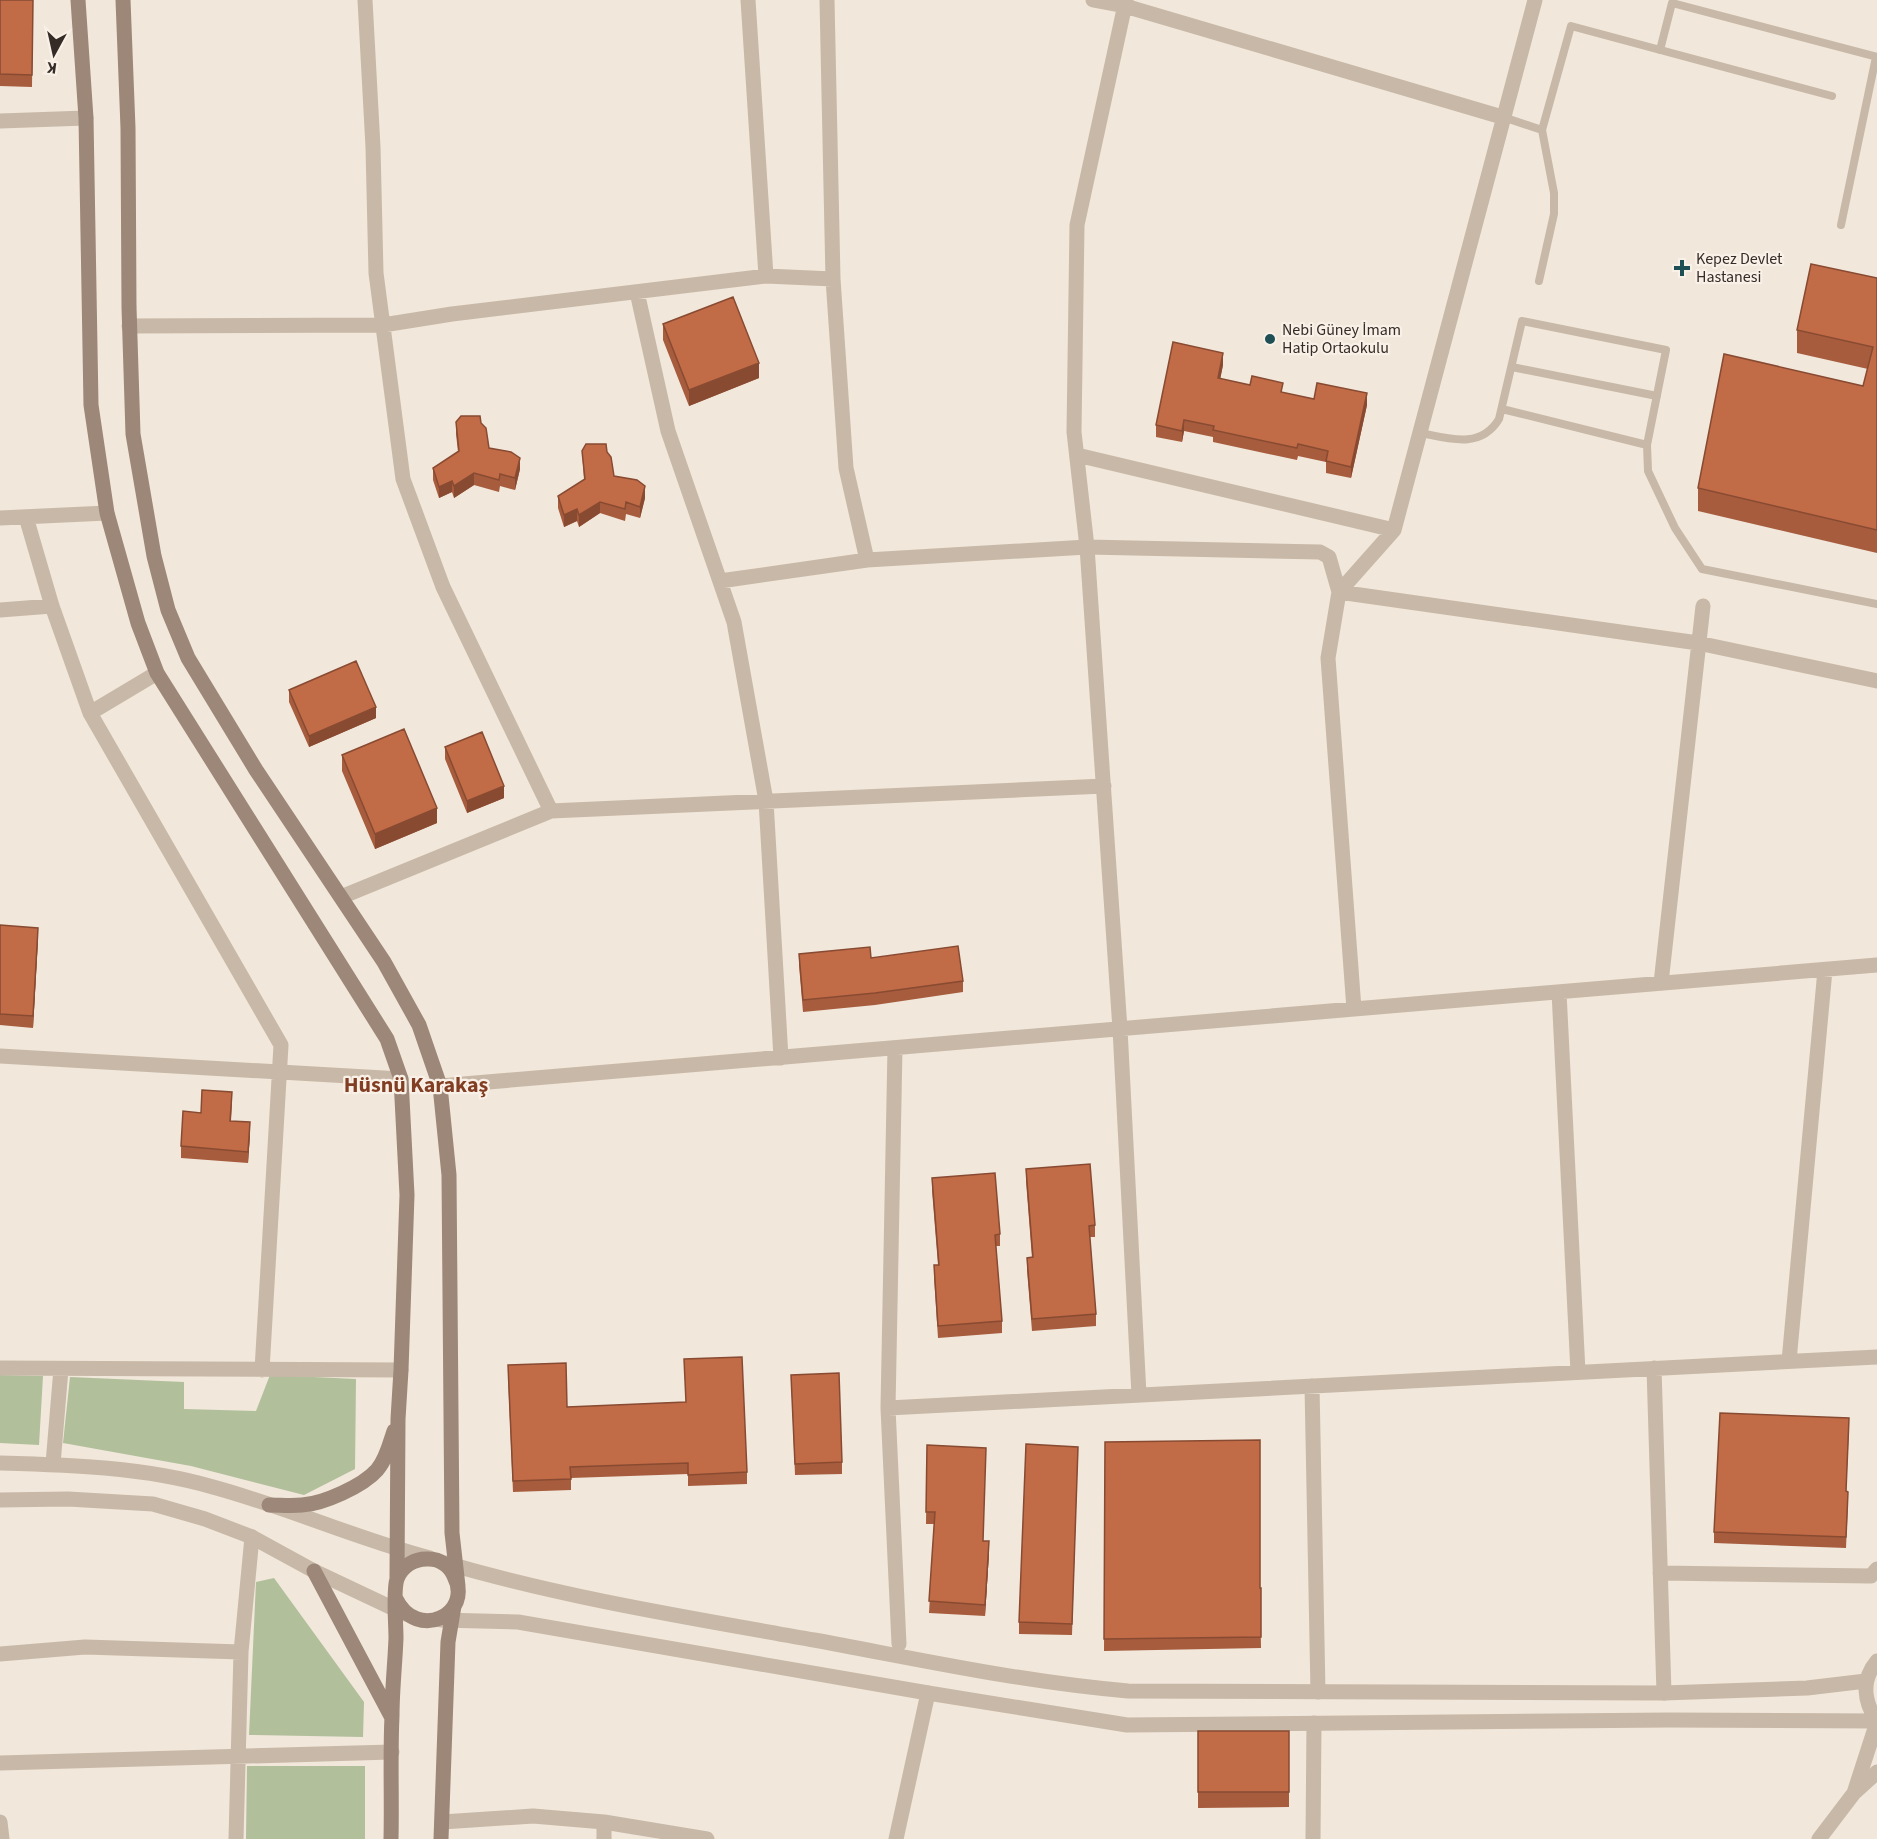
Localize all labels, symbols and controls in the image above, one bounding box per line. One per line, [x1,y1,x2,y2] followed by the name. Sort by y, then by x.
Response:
[24,24,84,84] north arrow
[45,56,58,79] text: K
[1696,248,1783,288] place label: Kepez Devlet Hastanesi
[1673,259,1691,277] marker: Kepez Devlet Hastanesi
[1282,319,1401,359] place label: Nebi Güney İmam Hatip Ortaokulu
[1263,332,1277,346] marker: Nebi Güney İmam Hatip Ortaokulu
[344,1069,489,1101] district label: Hüsnü Karakaş

